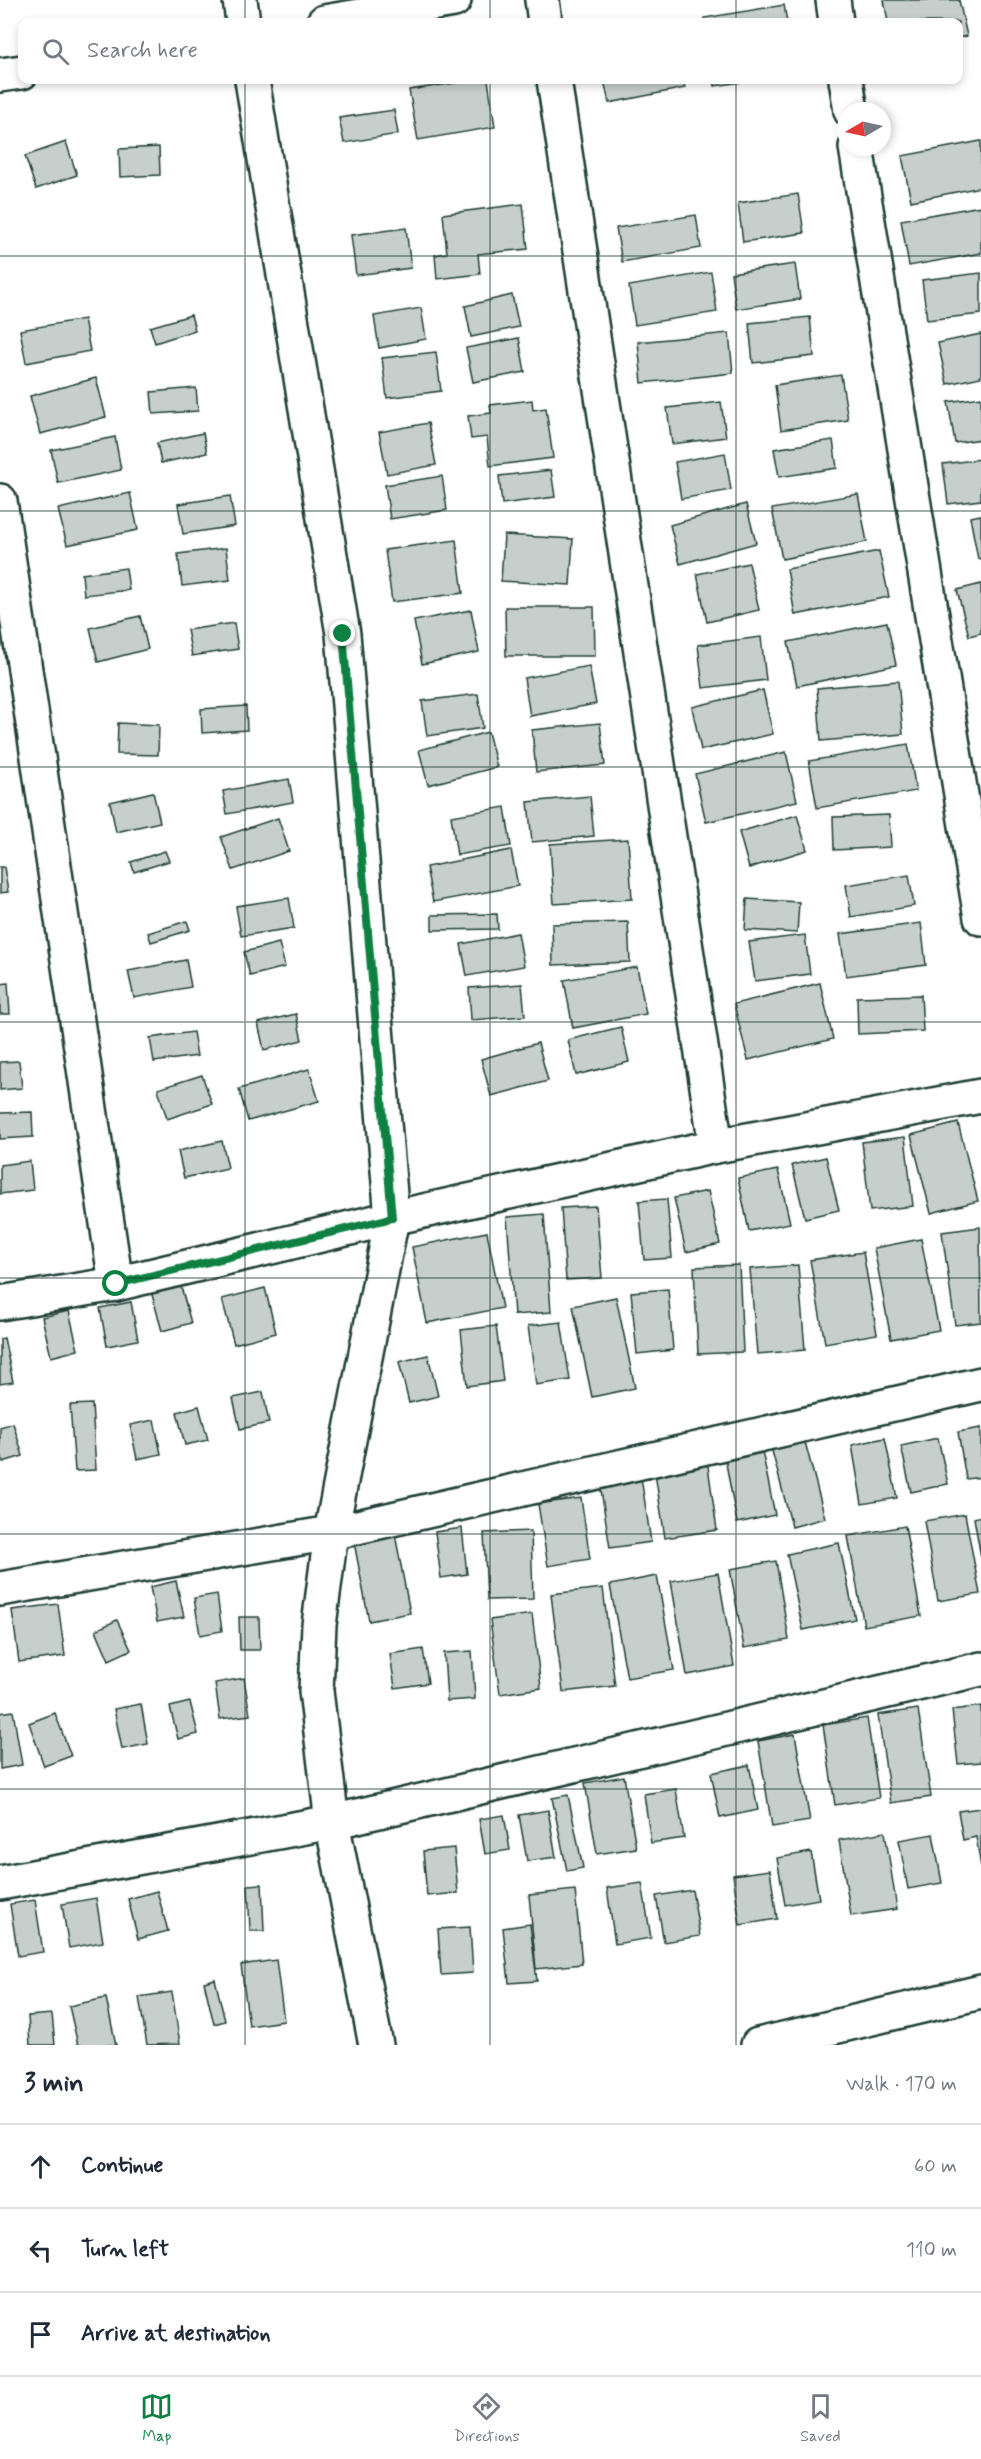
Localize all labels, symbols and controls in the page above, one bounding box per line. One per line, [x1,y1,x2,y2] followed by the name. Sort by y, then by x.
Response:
[18,18,963,84] search box
[39,35,72,68] icon: search
[87,37,198,65] text: Search here
[837,102,891,156] north arrow
[329,620,355,646] route end
[102,1270,128,1296] route start
[24,2067,84,2101] text: 3 min
[846,2071,957,2098] text: Walk · 170 m
[24,2150,57,2183] icon: ahead
[81,2152,163,2180] text: Continue
[914,2153,957,2180] text: 60 m
[24,2234,57,2267] icon: left
[81,2236,169,2264] text: Turn left
[906,2237,957,2264] text: 110 m
[24,2318,57,2351] icon: arrive
[81,2320,271,2348] text: Arrive at destination
[140,2390,173,2447] tab: Map
[454,2390,520,2447] tab: Directions
[800,2390,841,2447] tab: Saved

